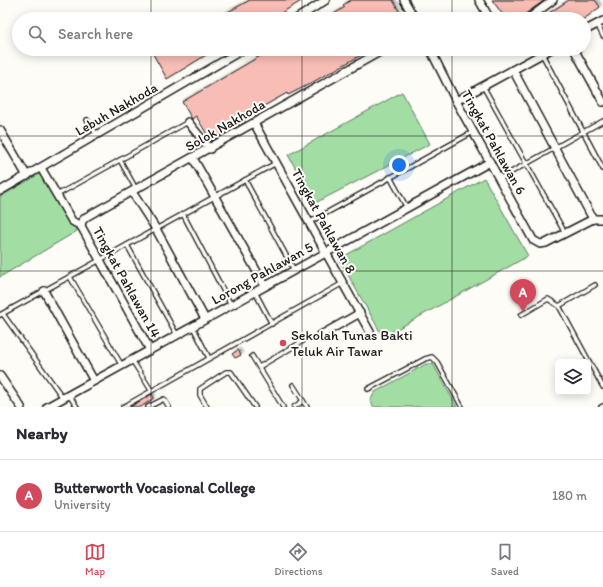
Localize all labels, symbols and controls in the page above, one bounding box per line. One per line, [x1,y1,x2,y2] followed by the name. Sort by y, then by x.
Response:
[12,12,591,56] search box
[26,23,48,45] icon: search
[58,25,133,43] text: Search here
[72,79,160,140] street label: Lebuh Nakhoda
[458,87,529,198] street label: Tingkat Pahlawan 6
[182,96,268,155] street label: Solok Nakhoda
[389,155,409,175] your location
[288,166,360,277] street label: Tingkat Pahlawan 8
[89,224,164,341] street label: Tingkat Pahlawan 14
[208,238,316,308] street label: Lorong Pahlawan 5
[510,279,536,312] pin: A
[291,327,413,360] place label: Sekolah Tunas Bakti Teluk Air Tawar
[278,338,288,348] marker: Sekolah Tunas Bakti Teluk Air Tawar
[555,359,591,395] map controls
[555,359,591,395] button: layers
[16,423,68,443] text: Nearby
[54,479,255,497] text: Butterworth Vocasional College
[25,488,33,503] text: A
[552,488,587,503] text: 180 m
[54,497,111,512] text: University
[84,541,106,578] tab: Map
[274,541,323,578] tab: Directions
[491,541,519,578] tab: Saved

